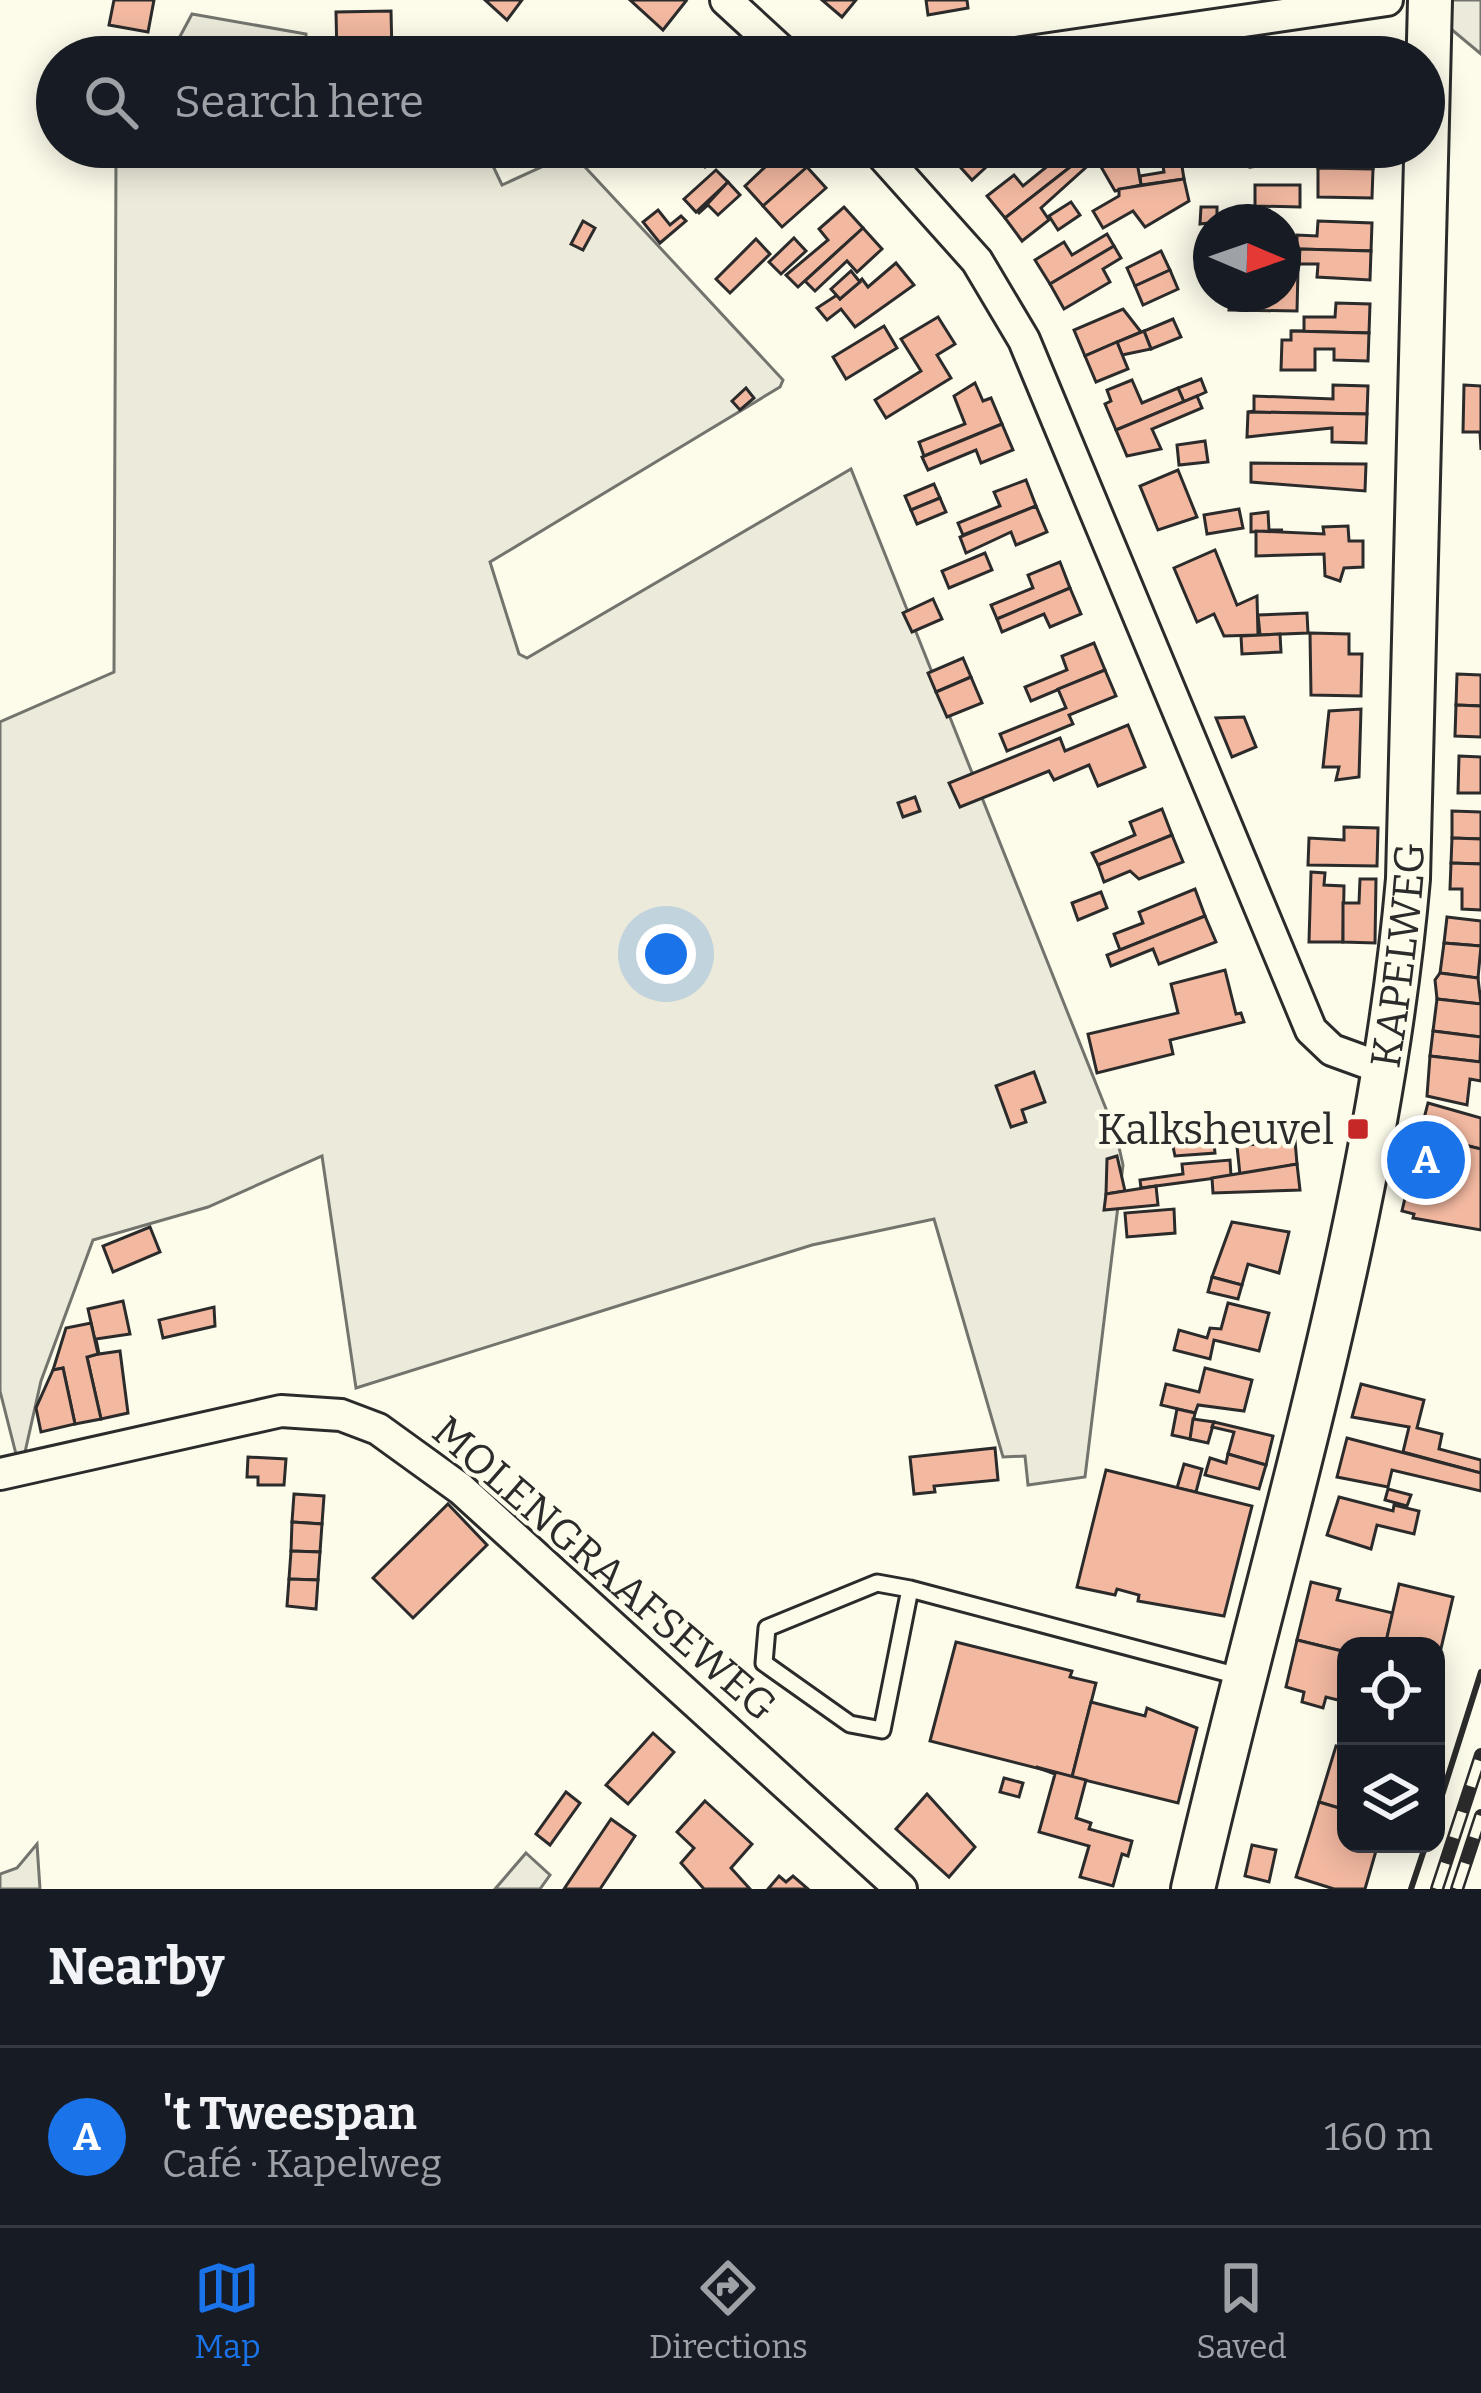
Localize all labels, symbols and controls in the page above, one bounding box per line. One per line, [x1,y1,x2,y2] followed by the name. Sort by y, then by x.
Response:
[36,36,1445,168] search box
[78,69,144,135] icon: search
[174,75,424,129] text: Search here
[1193,204,1301,312] north arrow
[1361,842,1435,1071] street label: KAPELWEG
[636,924,696,984] your location
[1097,1105,1334,1155] place label: Kalksheuvel
[1387,1115,1465,1205] pin: A
[1345,1116,1371,1142] marker: Kalksheuvel
[422,1406,786,1731] street label: MOLENGRAAFSEWEG
[1337,1637,1445,1853] map controls
[1337,1637,1445,1745] button: locate
[1337,1745,1445,1853] button: layers
[48,1936,224,1998] text: Nearby
[162,2087,417,2141] text: 't Tweespan
[73,2114,101,2160] text: A
[1324,2114,1433,2160] text: 160 m
[162,2141,442,2187] text: Café · Kapelweg
[194,2255,261,2367] tab: Map
[649,2255,808,2367] tab: Directions
[1196,2255,1287,2367] tab: Saved

